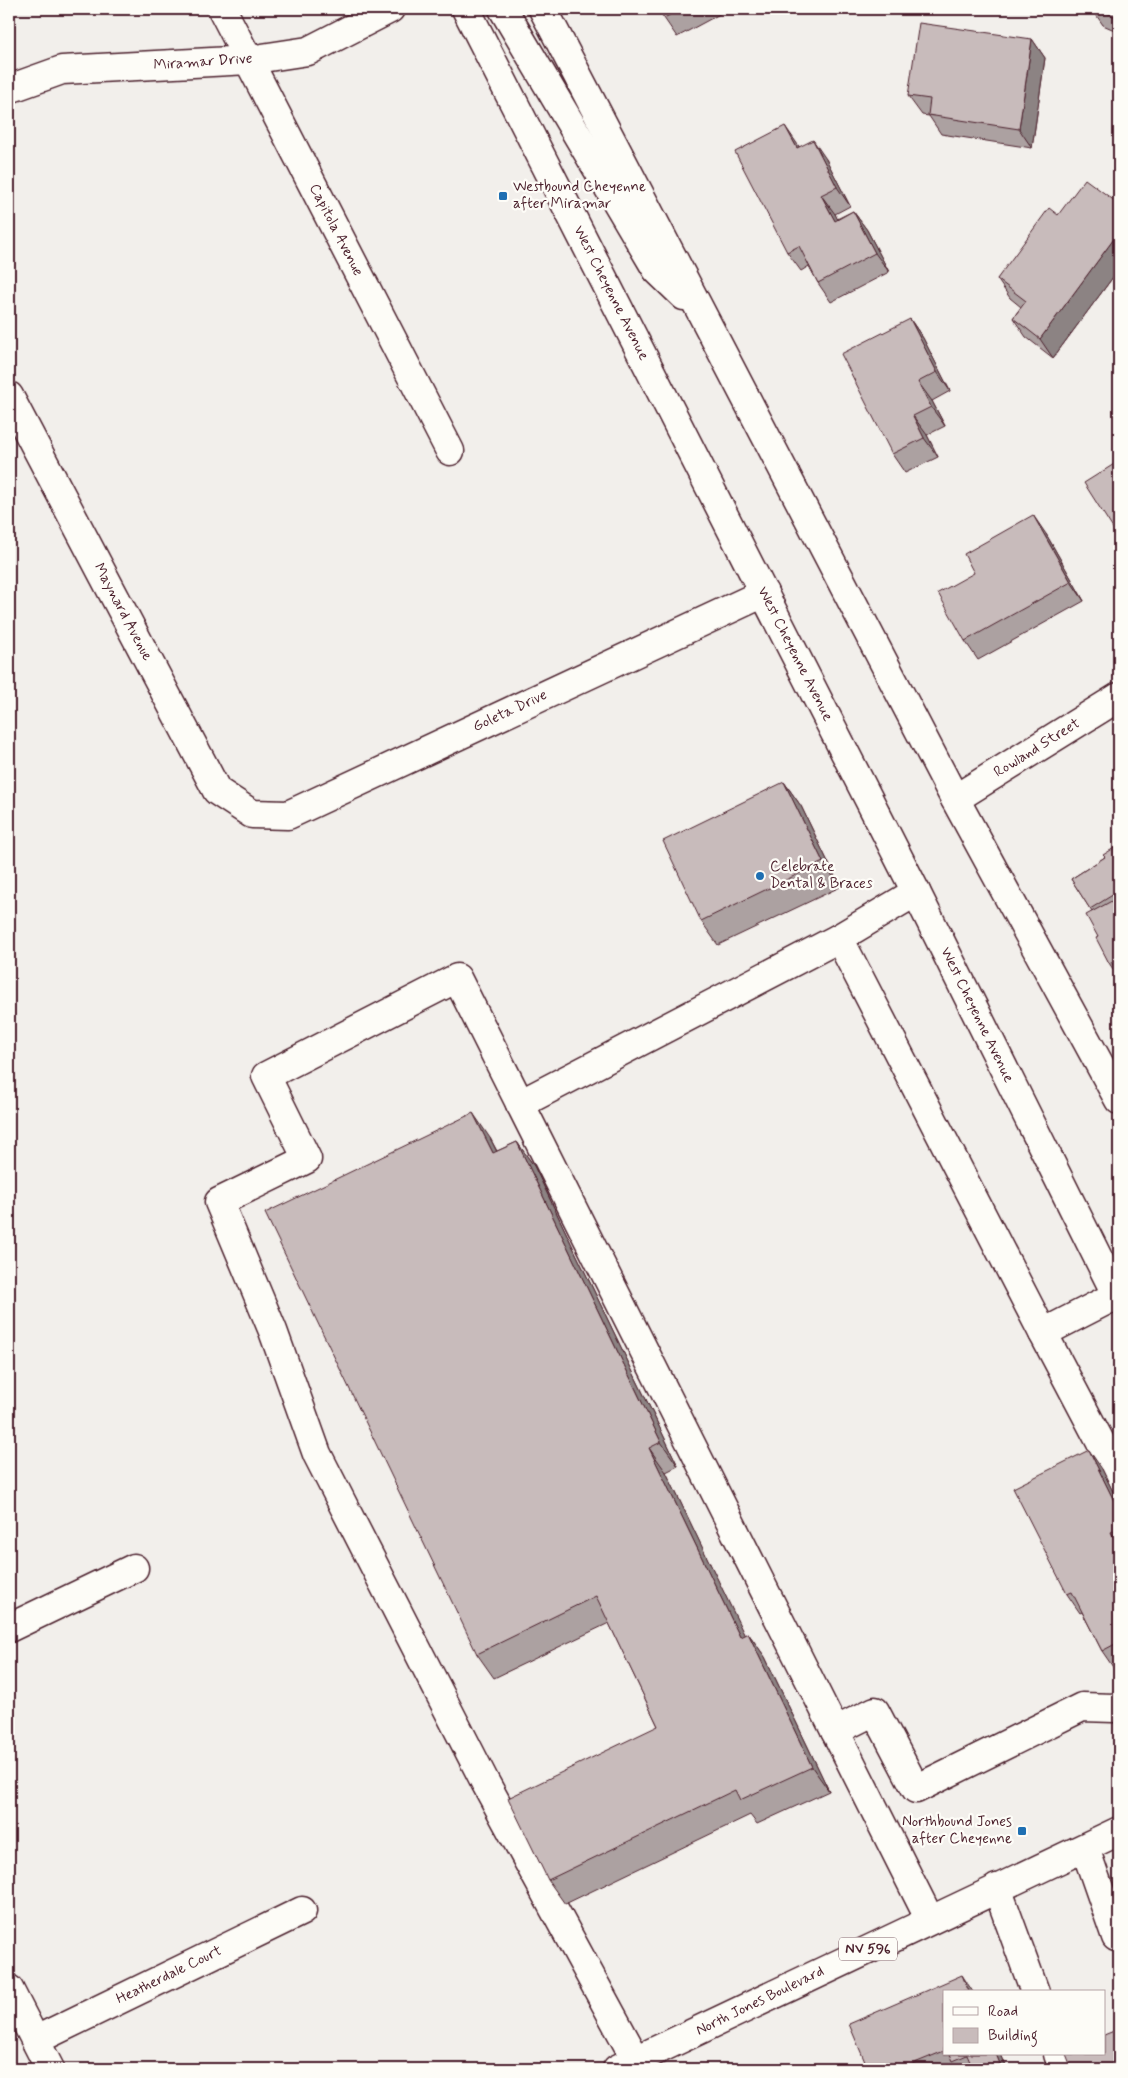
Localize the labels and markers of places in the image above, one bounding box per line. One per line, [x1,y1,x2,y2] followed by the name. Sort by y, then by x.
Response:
[513,177,646,214] place label: Westbound Cheyenne after Miramar
[497,190,509,202] marker: Westbound Cheyenne after Miramar
[770,857,873,894] place label: Celebrate Dental & Braces
[754,870,766,882] marker: Celebrate Dental & Braces
[902,1812,1012,1849] place label: Northbound Jones after Cheyenne
[1016,1825,1028,1837] marker: Northbound Jones after Cheyenne

